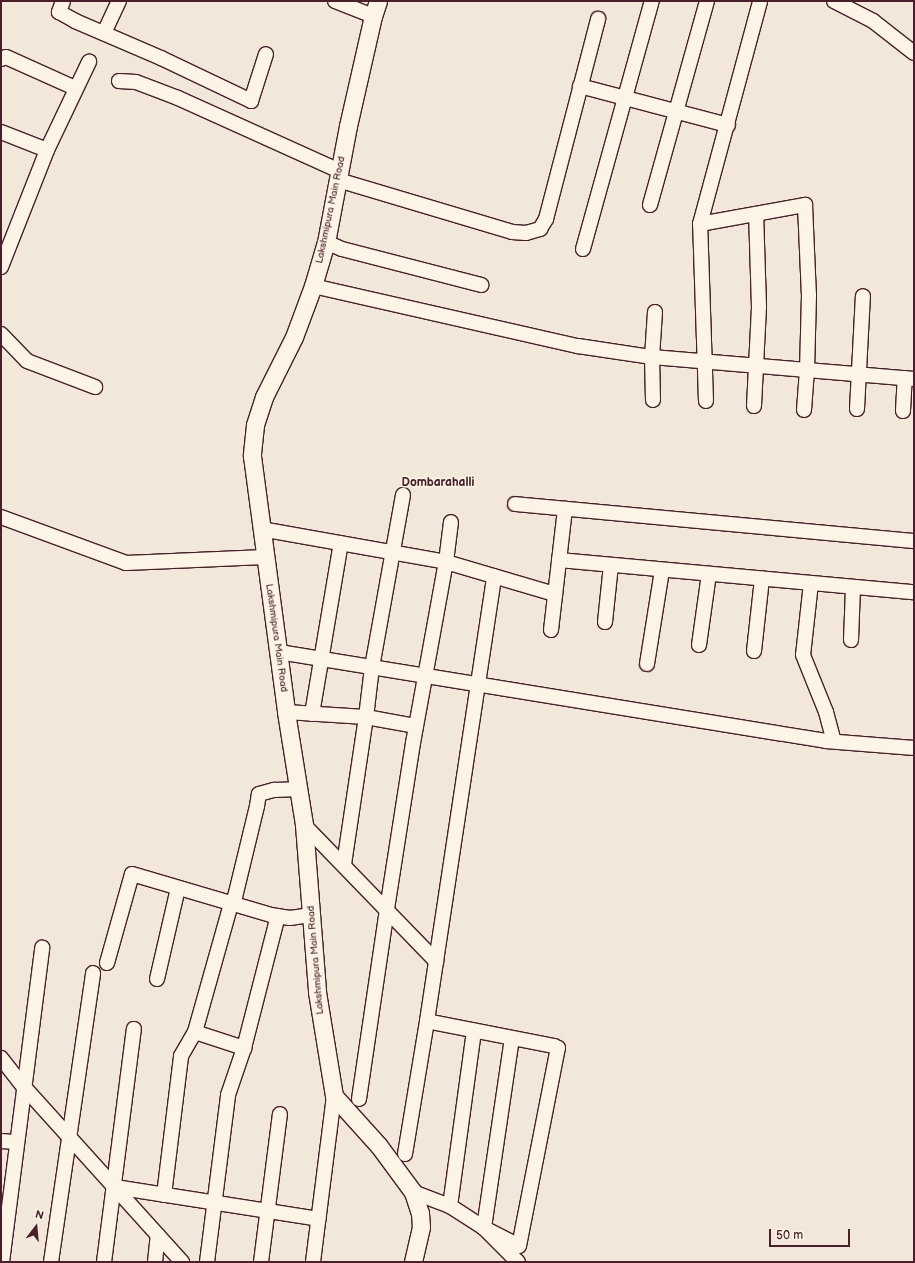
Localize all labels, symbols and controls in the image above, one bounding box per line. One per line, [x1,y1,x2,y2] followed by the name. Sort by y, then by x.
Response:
[314,155,348,265] street label: Lakshmipura Main Road
[402,476,474,490] district label: Dombarahalli
[262,583,290,693] street label: Lakshmipura Main Road
[305,905,327,1015] street label: Lakshmipura Main Road
[16,1207,56,1247] north arrow
[34,1208,45,1222] text: N
[771,1221,852,1247] scale bar
[776,1228,803,1243] text: 50 m

